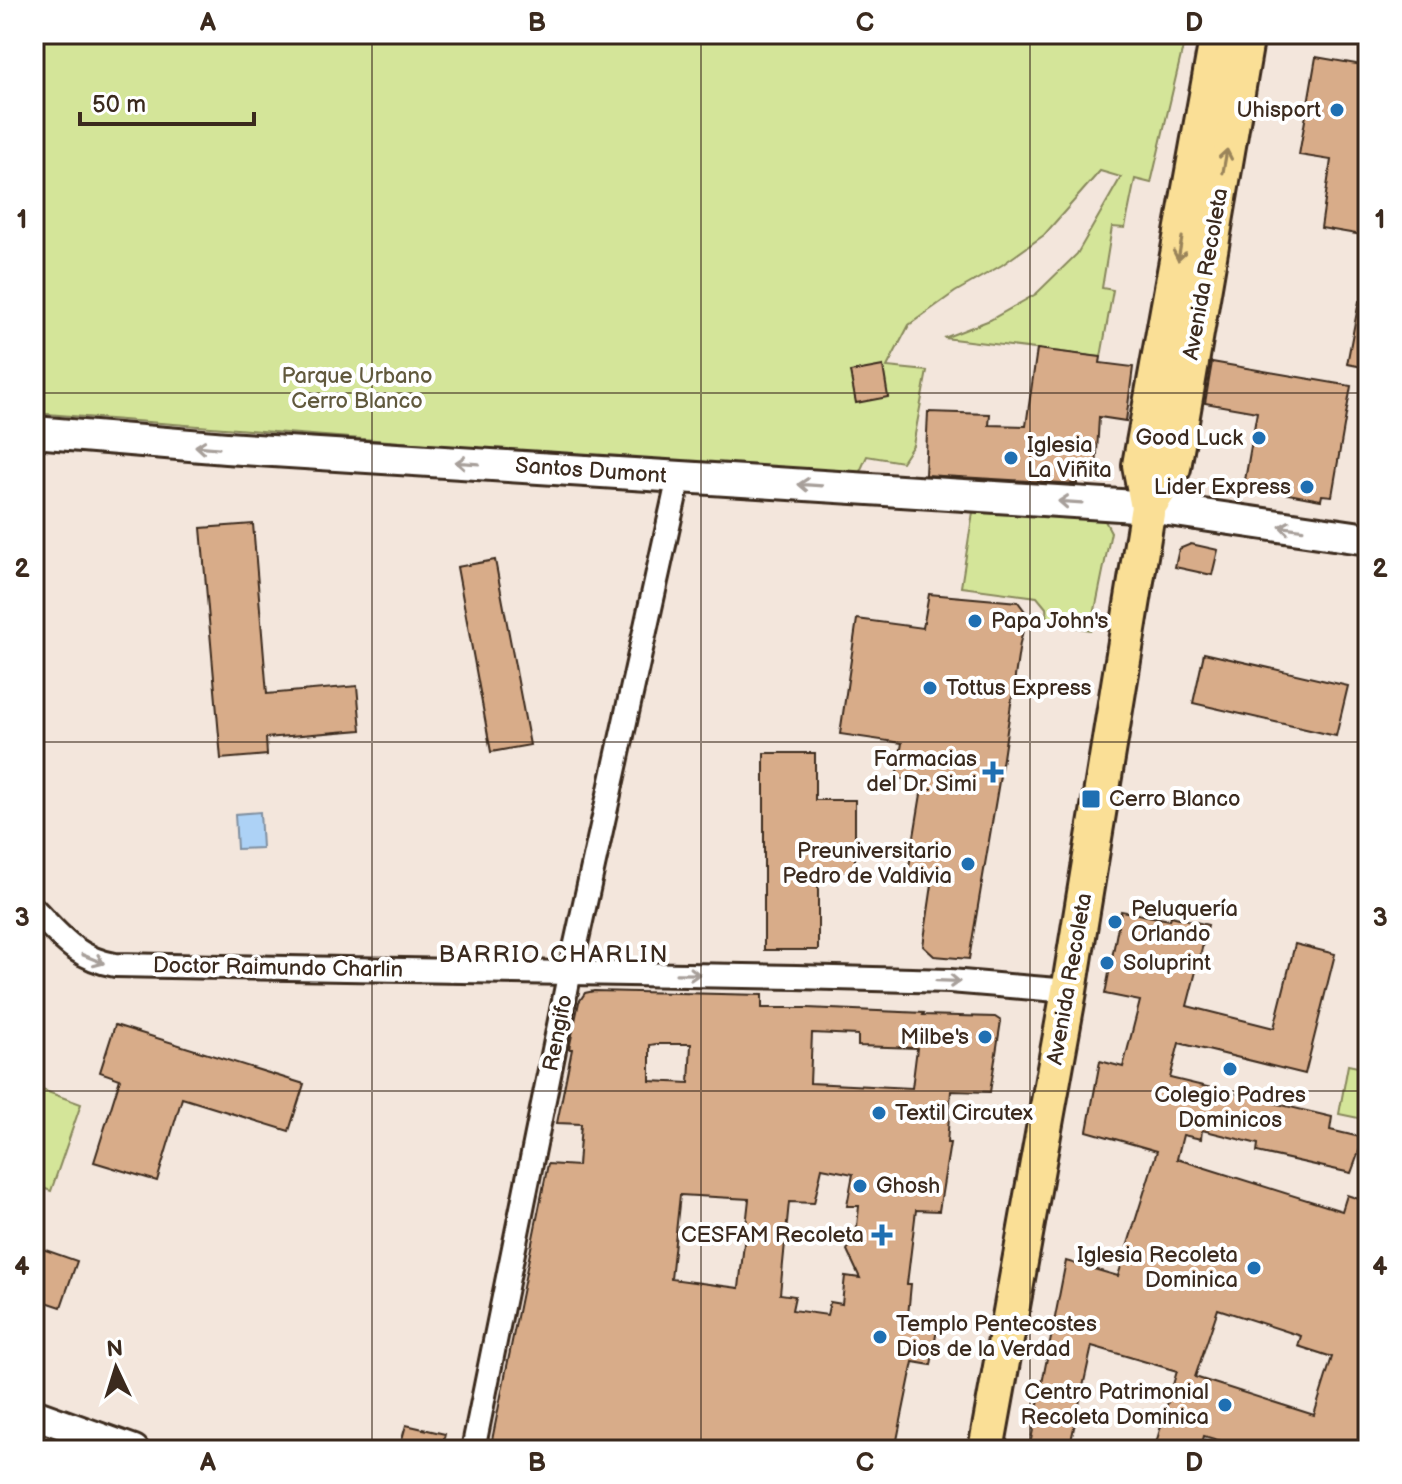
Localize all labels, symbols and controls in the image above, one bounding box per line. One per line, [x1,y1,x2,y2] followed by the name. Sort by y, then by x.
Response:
[199,8,216,39] text: A
[528,8,546,39] text: B
[856,8,874,39] text: C
[1185,8,1203,39] text: D
[80,76,254,126] scale bar
[92,90,146,119] text: 50 m
[1236,97,1321,124] place label: Uhisport
[1328,101,1346,119] marker: Uhisport
[1219,149,1234,174] one-way arrow
[1178,186,1234,362] street label: Avenida Recoleta
[17,205,27,236] text: 1
[1375,205,1385,236] text: 1
[1172,235,1187,261] one-way arrow
[282,363,432,415] park label: Parque Urbano Cerro Blanco
[1136,425,1243,452] place label: Good Luck
[1250,429,1268,447] marker: Good Luck
[1027,432,1112,484] place label: Iglesia La Viñita
[194,439,221,454] one-way arrow
[1002,449,1020,467] marker: Iglesia La Viñita
[514,452,668,490] street label: Santos Dumont
[454,456,481,471] one-way arrow
[1154,474,1291,501] place label: Lider Express
[797,477,824,492] one-way arrow
[1298,478,1316,496] marker: Lider Express
[1057,494,1084,509] one-way arrow
[1279,520,1304,535] one-way arrow
[14,554,30,585] text: 2
[1372,554,1388,585] text: 2
[991,608,1109,635] place label: Papa John's
[966,612,984,630] marker: Papa John's
[946,675,1092,702] place label: Tottus Express
[921,679,939,697] marker: Tottus Express
[866,746,977,798] place label: Farmacias del Dr. Simi
[984,763,1002,781] marker: Farmacias del Dr. Simi
[1109,786,1240,813] place label: Cerro Blanco
[1080,788,1102,810] marker: Cerro Blanco
[782,838,952,890] place label: Preuniversitario Pedro de Valdivia
[959,855,977,873] marker: Preuniversitario Pedro de Valdivia
[1042,891,1098,1067] street label: Avenida Recoleta
[1131,896,1238,948] place label: Peluquería Orlando
[14,903,30,934] text: 3
[1372,903,1388,934] text: 3
[1106,913,1124,931] marker: Peluquería Orlando
[438,940,670,969] district label: BARRIO CHARLIN
[1123,950,1211,977] place label: Soluprint
[153,952,403,984] street label: Doctor Raimundo Charlin
[80,953,105,967] one-way arrow
[1098,954,1116,972] marker: Soluprint
[674,966,701,982] one-way arrow
[934,974,961,989] one-way arrow
[537,992,579,1074] street label: Rengifo
[900,1024,969,1051] place label: Milbe's
[976,1028,994,1046] marker: Milbe's
[1221,1060,1239,1078] marker: Colegio Padres Dominicos
[1154,1082,1306,1134] place label: Colegio Padres Dominicos
[895,1100,1034,1127] place label: Textil Circutex
[870,1104,888,1122] marker: Textil Circutex
[876,1173,940,1200] place label: Ghosh
[851,1177,869,1195] marker: Ghosh
[681,1222,864,1249] place label: CESFAM Recoleta
[871,1224,893,1246] marker: CESFAM Recoleta
[1077,1242,1238,1294] place label: Iglesia Recoleta Dominica
[14,1252,30,1283] text: 4
[1372,1252,1388,1283] text: 4
[1245,1259,1263,1277] marker: Iglesia Recoleta Dominica
[896,1311,1097,1363] place label: Templo Pentecostes Dios de la Verdad
[76,1328,156,1408] north arrow
[871,1328,889,1346] marker: Templo Pentecostes Dios de la Verdad
[106,1336,124,1364] text: N
[1021,1379,1209,1431] place label: Centro Patrimonial Recoleta Dominica
[1216,1396,1234,1414] marker: Centro Patrimonial Recoleta Dominica
[199,1448,216,1479] text: A
[528,1448,546,1479] text: B
[856,1448,874,1479] text: C
[1185,1448,1203,1479] text: D

